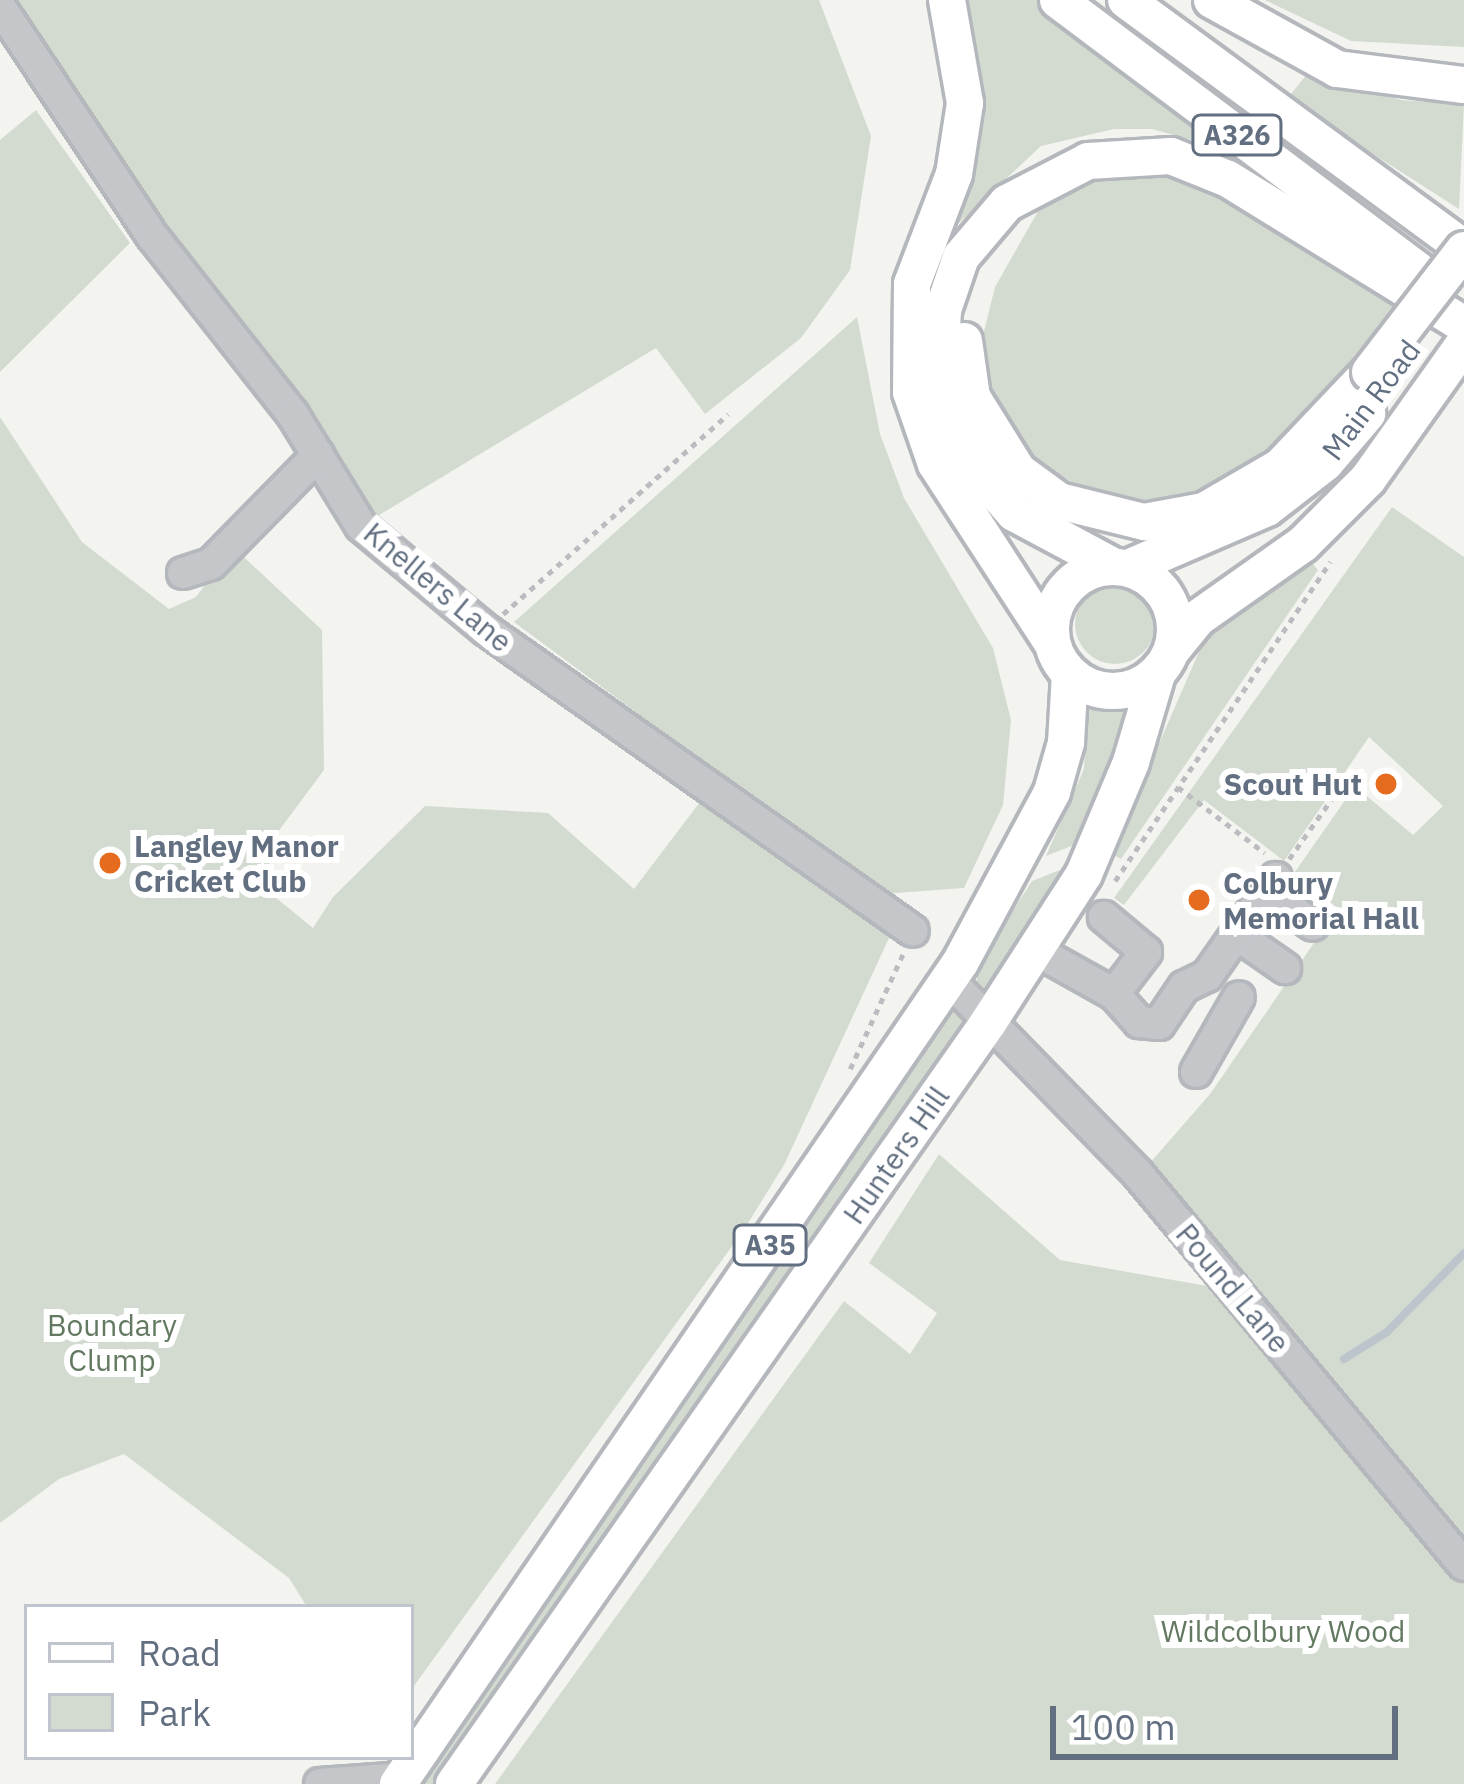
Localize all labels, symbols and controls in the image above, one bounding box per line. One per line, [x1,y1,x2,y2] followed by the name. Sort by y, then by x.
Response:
[1189,114,1285,156] road number: A326
[1314,333,1428,467] street label: Main Road
[357,515,519,659] street label: Knellers Lane
[1223,766,1362,802] place label: Scout Hut
[1373,771,1399,797] marker: Scout Hut
[134,828,339,898] place label: Langley Manor Cricket Club
[97,850,123,876] marker: Langley Manor Cricket Club
[1223,865,1419,936] place label: Colbury Memorial Hall
[1186,887,1212,913] marker: Colbury Memorial Hall
[835,1079,957,1231] street label: Hunters Hill
[1169,1216,1297,1360] street label: Pound Lane
[731,1224,809,1266] road number: A35
[47,1307,177,1378] park label: Boundary Clump
[24,1604,414,1760] legend
[1161,1613,1405,1649] park label: Wildcolbury Wood
[138,1629,221,1676] text: Road
[1056,1682,1404,1756] scale bar
[138,1689,211,1736] text: Park
[1071,1703,1176,1750] text: 100 m

